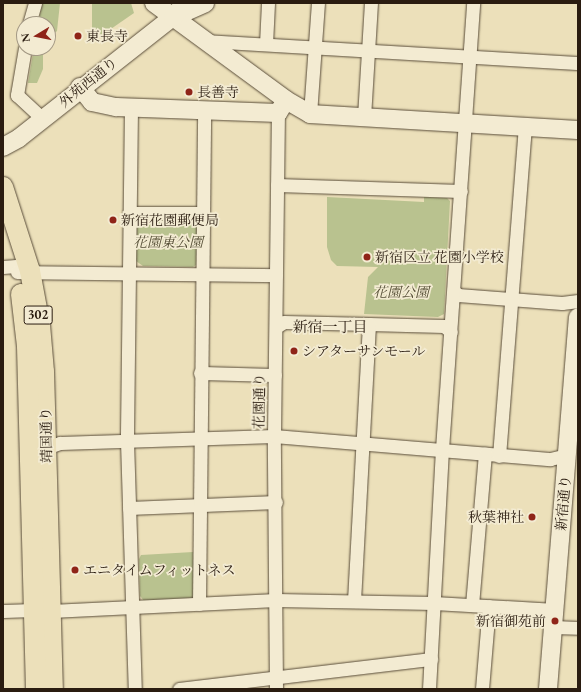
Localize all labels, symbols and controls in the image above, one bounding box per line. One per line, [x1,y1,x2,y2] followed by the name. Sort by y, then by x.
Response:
[16,16,56,56] north arrow
[86,28,128,44] place label: 東長寺
[73,31,83,41] marker: 東長寺
[18,32,33,44] text: N
[56,53,120,111] street label: 外苑西通り
[197,84,239,100] place label: 長善寺
[184,87,194,97] marker: 長善寺
[121,212,219,228] place label: 新宿花園郵便局
[108,215,118,225] marker: 新宿花園郵便局
[133,234,203,250] park label: 花園東公園
[375,249,504,265] place label: 新宿区立 花園小学校
[362,252,372,262] marker: 新宿区立 花園小学校
[373,284,429,300] park label: 花園公園
[23,304,53,326] road number: 302
[293,318,367,336] district label: 新宿一丁目
[302,343,427,359] place label: シアターサンモール
[289,346,299,356] marker: シアターサンモール
[250,373,268,429] street label: 花園通り
[37,407,55,463] street label: 靖国通り
[552,474,574,532] street label: 新宿通り
[468,509,524,525] place label: 秋葉神社
[527,512,537,522] marker: 秋葉神社
[83,562,237,578] place label: エニタイムフィットネス
[70,565,80,575] marker: エニタイムフィットネス
[476,613,546,629] place label: 新宿御苑前
[549,615,561,627] marker: 新宿御苑前

